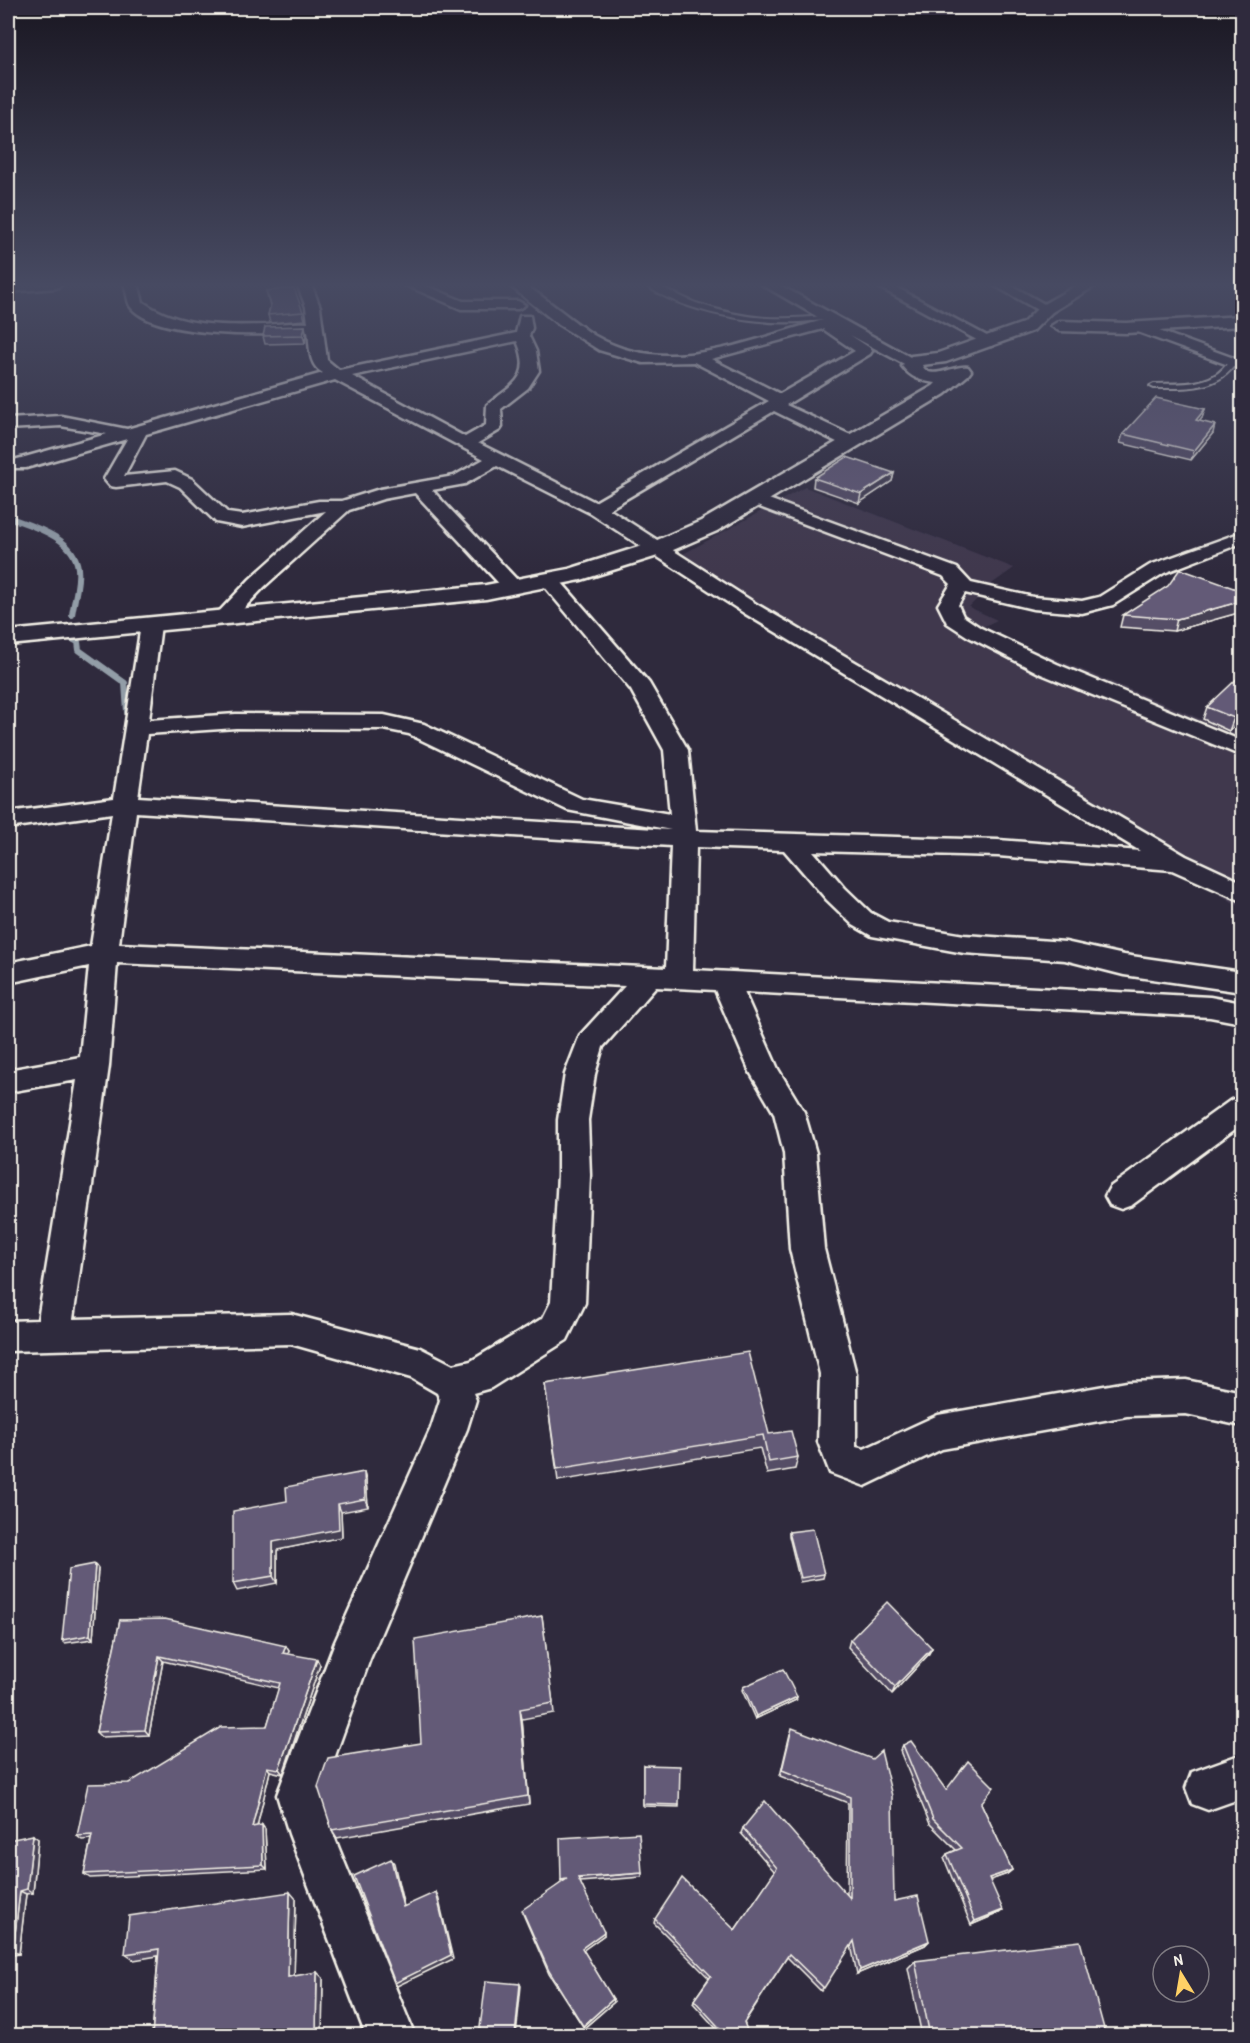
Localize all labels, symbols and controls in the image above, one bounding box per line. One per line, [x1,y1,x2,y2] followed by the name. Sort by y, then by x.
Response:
[1151,1944,1211,2004] north arrow
[1172,1948,1185,1971] text: N

